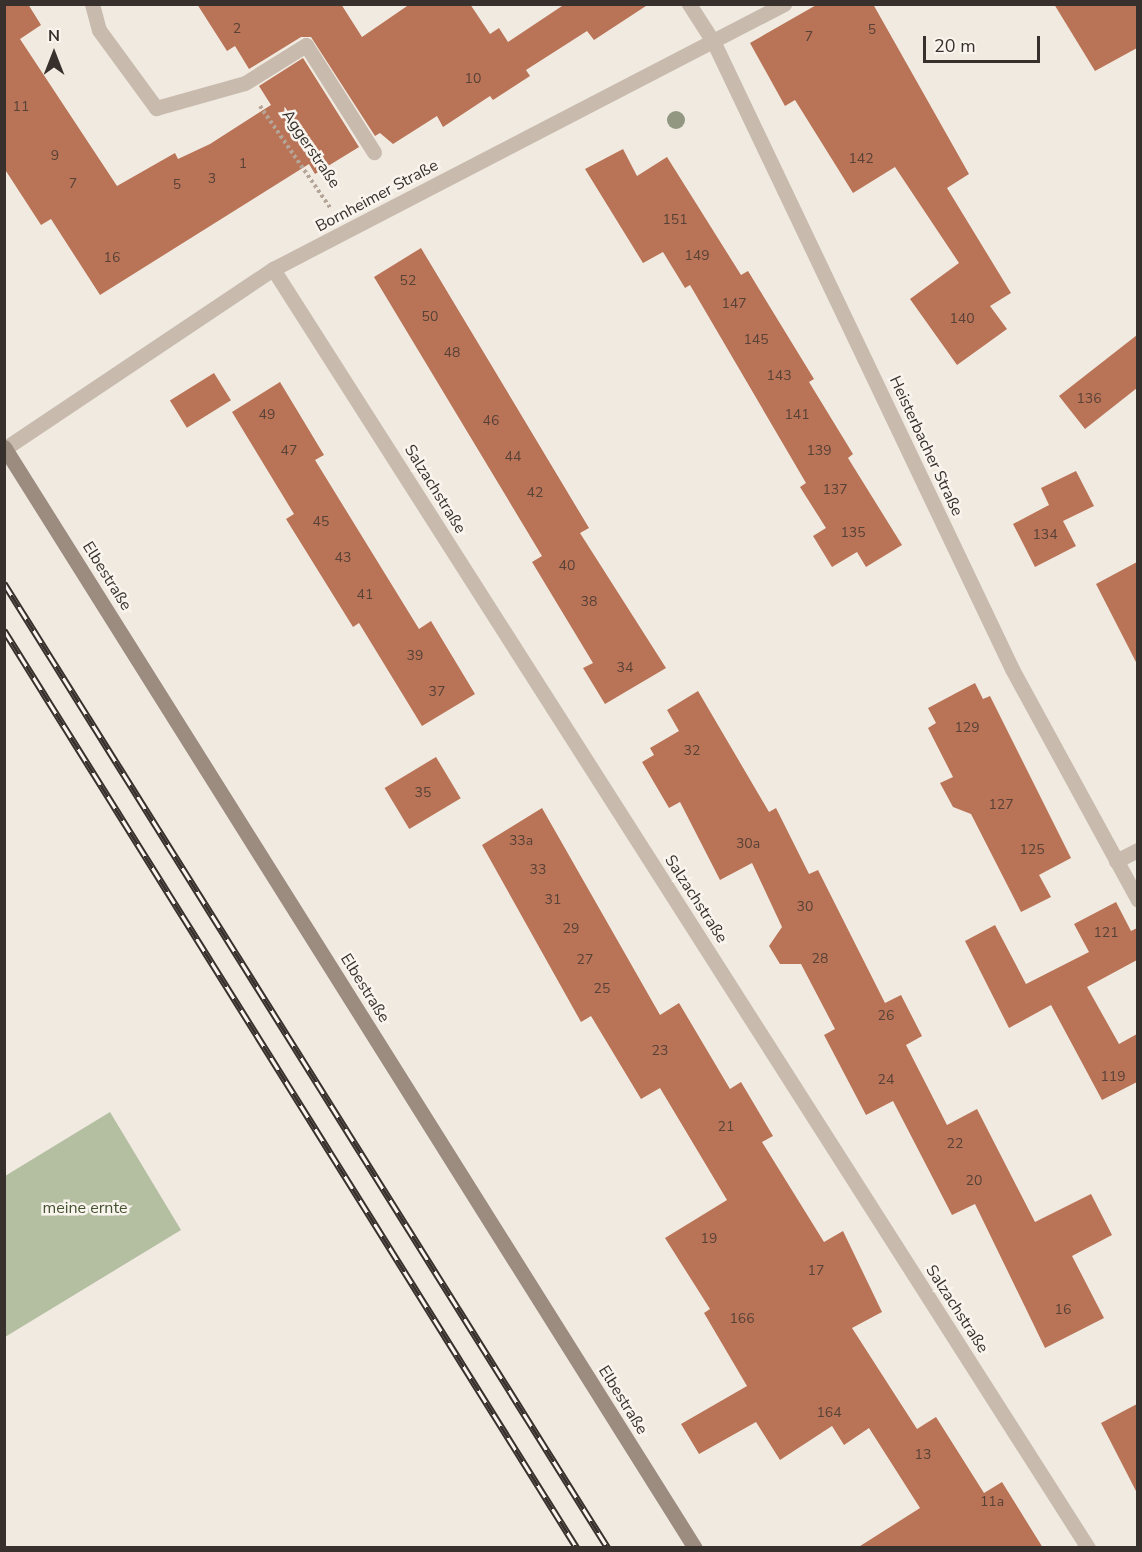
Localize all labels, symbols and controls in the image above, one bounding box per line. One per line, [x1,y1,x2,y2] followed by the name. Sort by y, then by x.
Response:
[233,21,241,37] house number: 2
[868,22,876,38] house number: 5
[24,24,84,84] north arrow
[926,24,1043,62] scale bar
[48,25,60,47] text: N
[805,29,813,45] house number: 7
[934,34,976,58] text: 20 m
[465,71,481,87] house number: 10
[13,99,29,115] house number: 11
[278,106,344,192] street label: Aggerstraße
[51,148,59,164] house number: 9
[848,151,874,167] house number: 142
[239,156,247,172] house number: 1
[313,156,441,236] street label: Bornheimer Straße
[208,171,216,187] house number: 3
[69,176,77,192] house number: 7
[173,177,181,193] house number: 5
[662,212,688,228] house number: 151
[684,248,710,264] house number: 149
[104,250,120,266] house number: 16
[400,273,416,289] house number: 52
[721,296,747,312] house number: 147
[422,309,438,325] house number: 50
[949,311,975,327] house number: 140
[743,332,769,348] house number: 145
[444,345,460,361] house number: 48
[766,368,792,384] house number: 143
[885,373,967,519] street label: Heisterbacher Straße
[1076,391,1102,407] house number: 136
[259,407,275,423] house number: 49
[784,407,810,423] house number: 141
[483,413,499,429] house number: 46
[400,441,470,537] street label: Salzachstraße
[281,443,297,459] house number: 47
[806,443,832,459] house number: 139
[505,449,521,465] house number: 44
[822,482,848,498] house number: 137
[527,485,543,501] house number: 42
[313,514,329,530] house number: 45
[840,525,866,541] house number: 135
[1032,527,1058,543] house number: 134
[78,538,136,614] street label: Elbestraße
[335,550,351,566] house number: 43
[559,558,575,574] house number: 40
[357,587,373,603] house number: 41
[581,594,597,610] house number: 38
[407,648,423,664] house number: 39
[617,660,633,676] house number: 34
[429,684,445,700] house number: 37
[954,720,980,736] house number: 129
[684,743,700,759] house number: 32
[415,785,431,801] house number: 35
[988,797,1014,813] house number: 127
[509,833,533,849] house number: 33a
[736,836,760,852] house number: 30a
[1019,842,1045,858] house number: 125
[660,851,732,947] street label: Salzachstraße
[530,862,546,878] house number: 33
[545,892,561,908] house number: 31
[797,899,813,915] house number: 30
[563,921,579,937] house number: 29
[1093,925,1119,941] house number: 121
[336,950,394,1026] street label: Elbestraße
[812,951,828,967] house number: 28
[577,952,593,968] house number: 27
[594,981,610,997] house number: 25
[878,1008,894,1024] house number: 26
[652,1043,668,1059] house number: 23
[1100,1069,1126,1085] house number: 119
[878,1072,894,1088] house number: 24
[718,1119,734,1135] house number: 21
[947,1136,963,1152] house number: 22
[966,1173,982,1189] house number: 20
[43,1198,127,1218] park label: meine ernte
[701,1231,717,1247] house number: 19
[921,1261,993,1357] street label: Salzachstraße
[808,1263,824,1279] house number: 17
[1055,1302,1071,1318] house number: 16
[729,1311,755,1327] house number: 166
[594,1362,652,1438] street label: Elbestraße
[816,1405,842,1421] house number: 164
[915,1447,931,1463] house number: 13
[980,1494,1004,1510] house number: 11a

